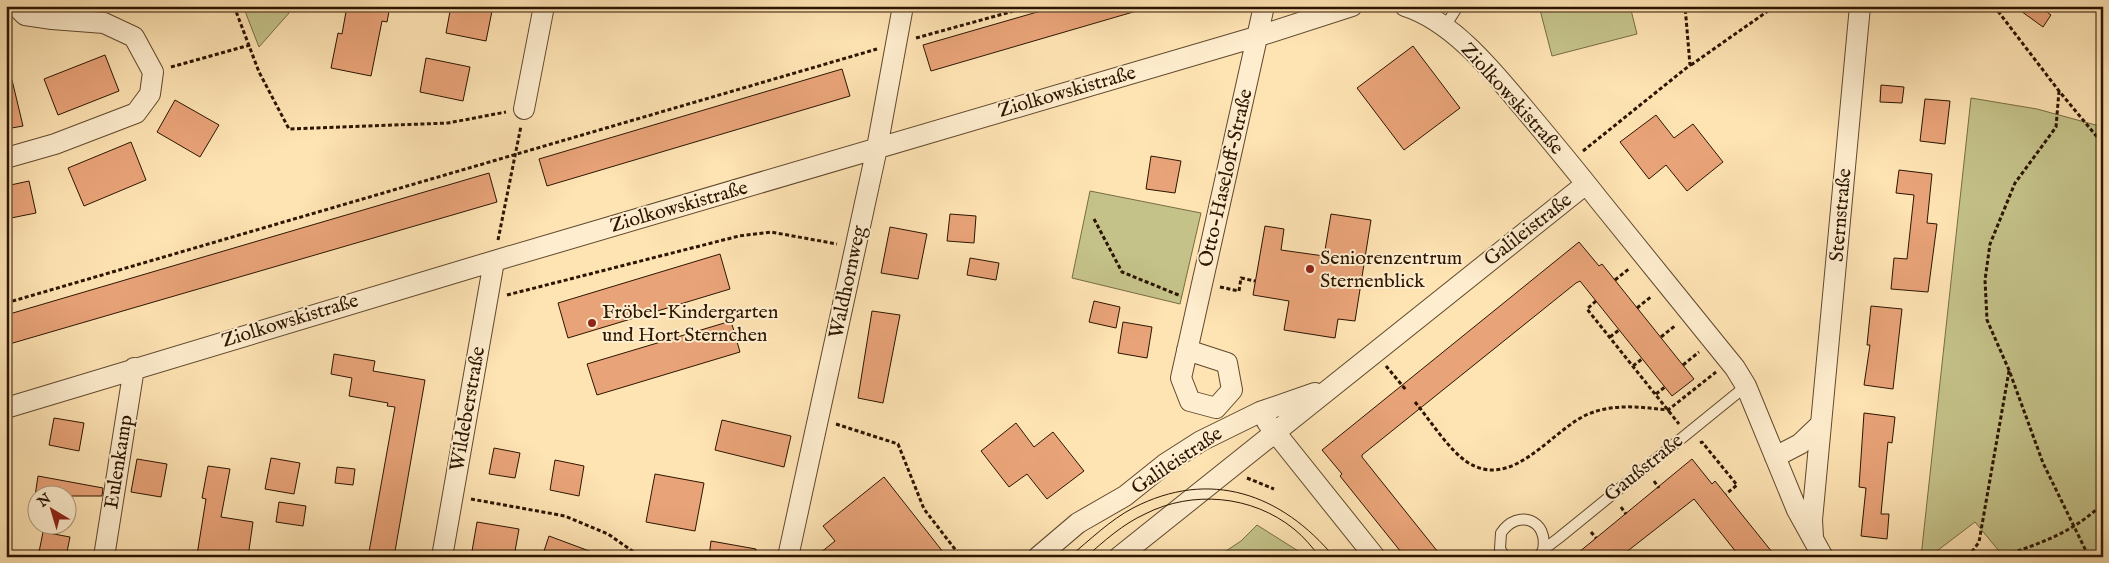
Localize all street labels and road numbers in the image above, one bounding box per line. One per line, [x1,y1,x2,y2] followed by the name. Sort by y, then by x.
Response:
[1455,38,1569,160] street label: Ziolkowskistraße
[995,60,1139,124] street label: Ziolkowskistraße
[1193,86,1259,270] street label: Otto-Haseloff-Straße
[1824,167,1858,263] street label: Sternstraße
[607,175,751,239] street label: Ziolkowskistraße
[1479,188,1577,272] street label: Galileistraße
[824,222,872,341] street label: Waldhornweg
[218,288,362,354] street label: Ziolkowskistraße
[445,345,491,473] street label: Wildeberstraße
[99,413,139,511] street label: Eulenkamp
[1127,421,1227,501] street label: Galileistraße
[1599,429,1689,507] street label: Gaußstraße

